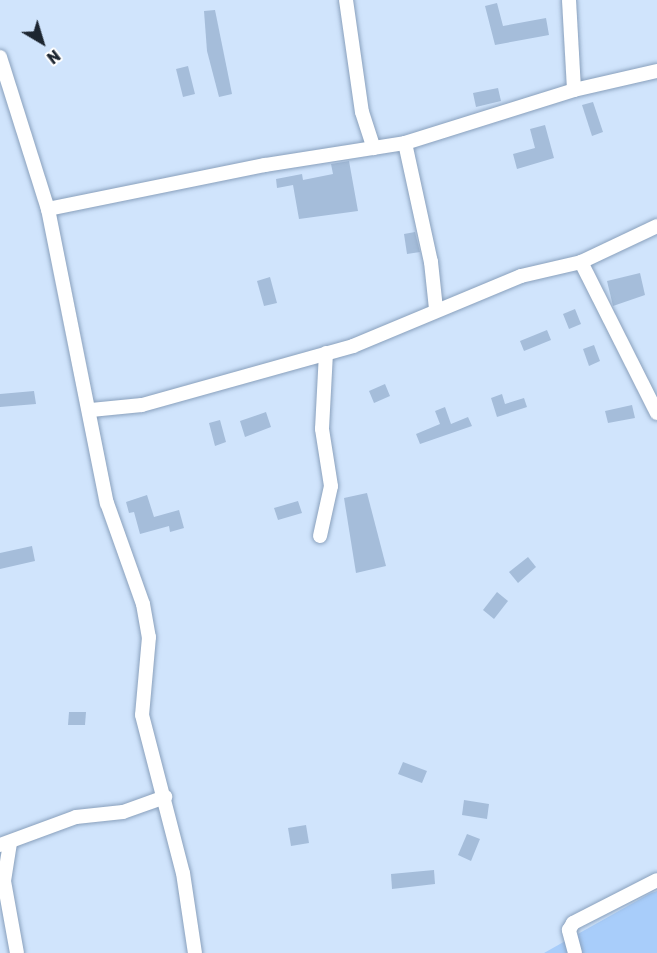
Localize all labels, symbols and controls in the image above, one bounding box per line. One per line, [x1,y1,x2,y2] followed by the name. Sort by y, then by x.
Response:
[12,12,72,72] north arrow
[43,46,64,68] text: N

